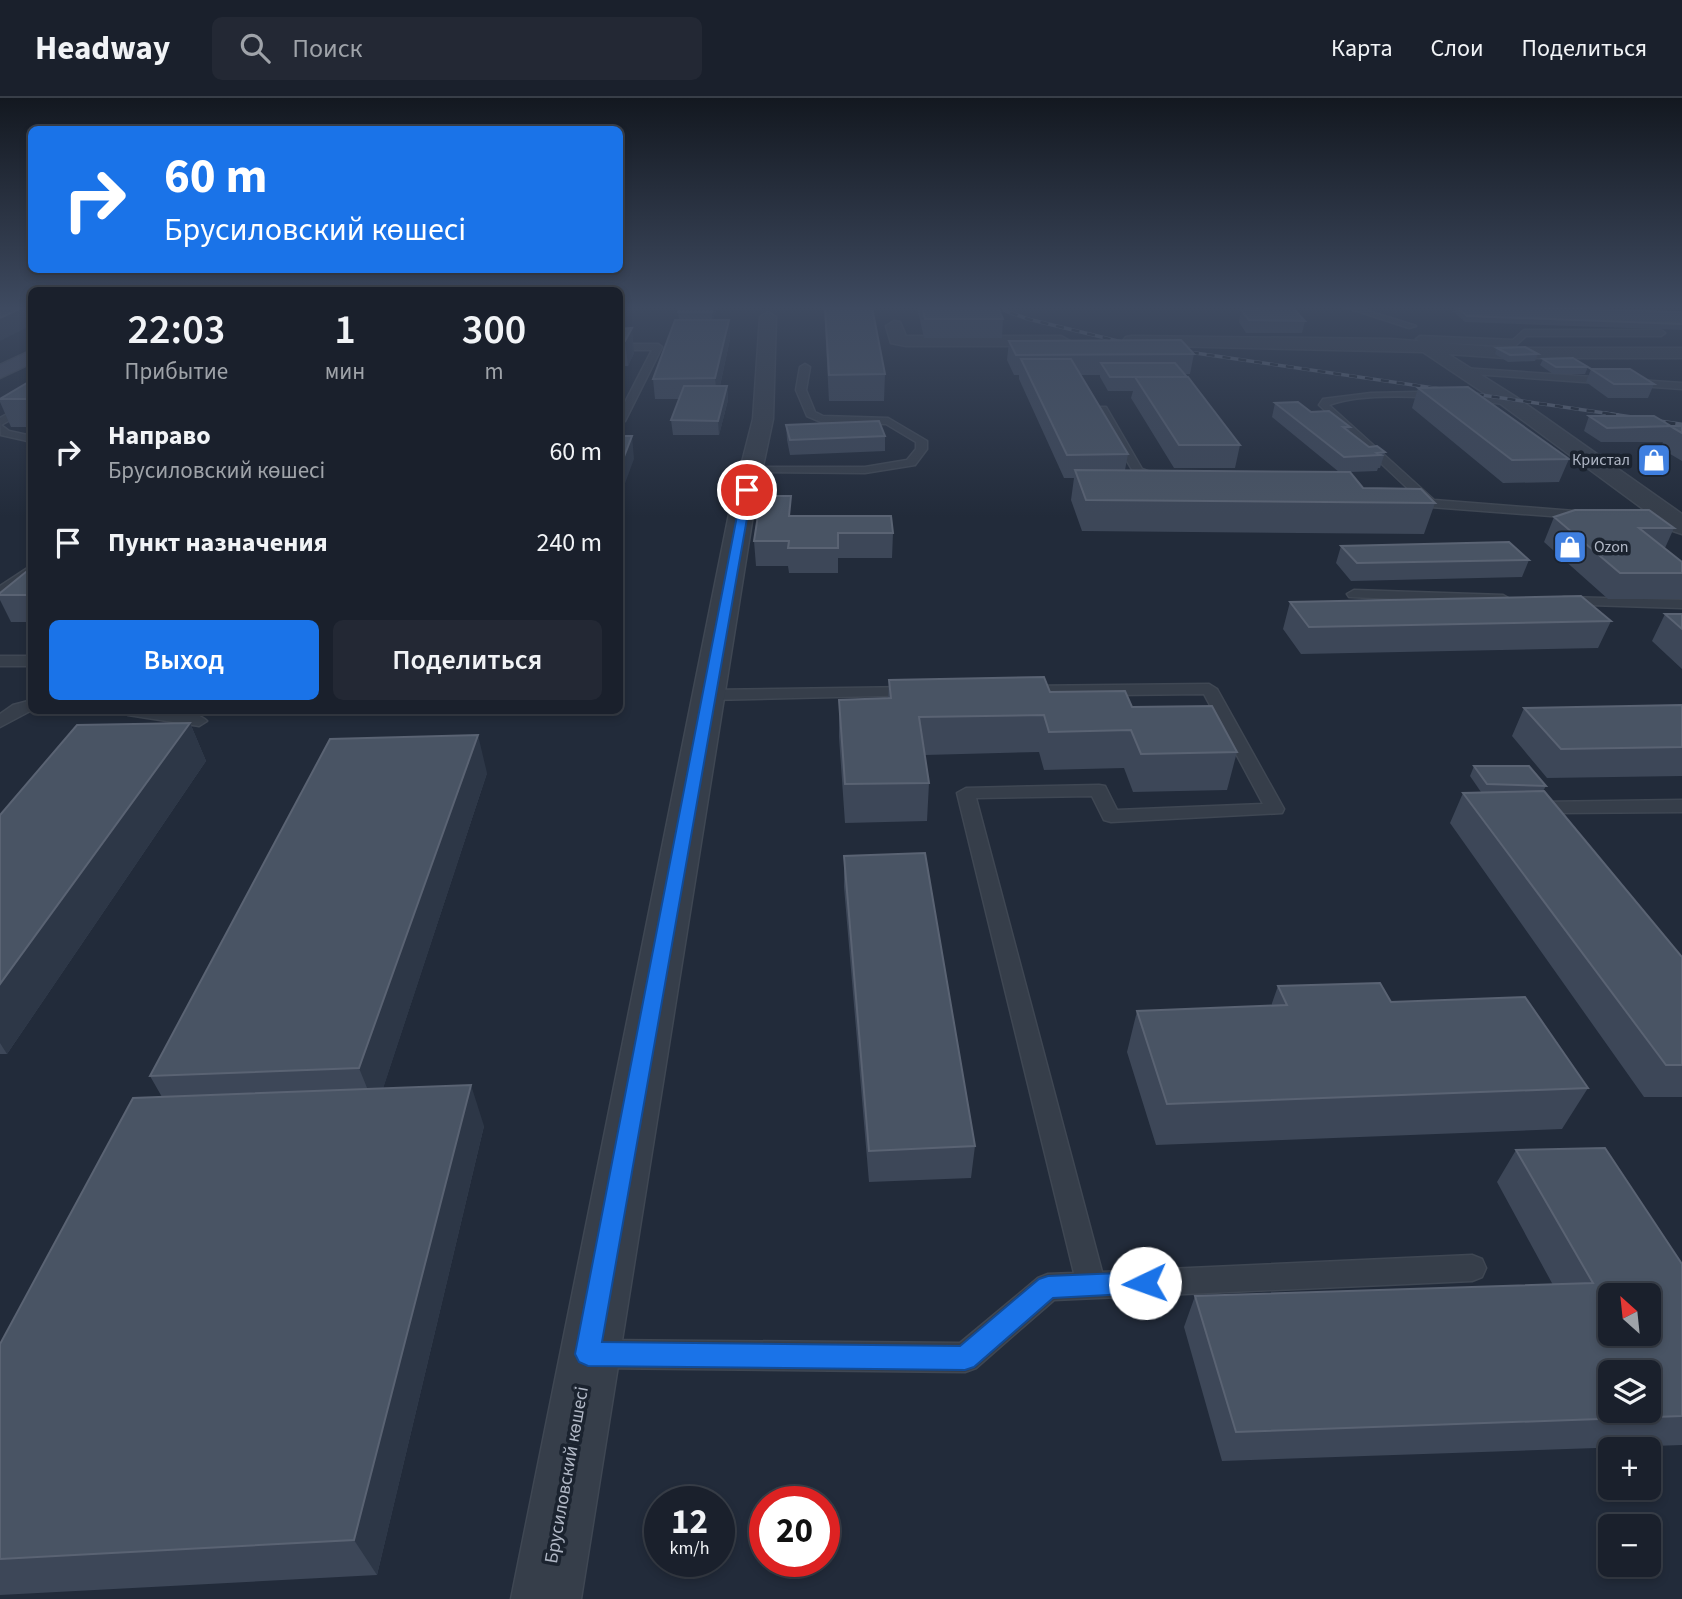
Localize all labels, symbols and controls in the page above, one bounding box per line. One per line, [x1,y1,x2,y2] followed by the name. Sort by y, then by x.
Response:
[212,17,702,80] search box
[35,25,170,72] text: Headway
[236,29,274,67] icon: search
[292,30,362,67] text: Поиск
[1331,31,1393,66] text: Карта
[1431,31,1484,66] text: Слои
[1522,31,1647,66] text: Поделиться
[164,142,268,212] text: 60 m
[49,154,140,245] icon: right
[164,207,466,253] text: Брусиловский көшесі
[127,300,225,360] text: 22:03
[334,300,356,360] text: 1
[462,300,526,360] text: 300
[125,355,228,388] text: Прибытие
[325,355,365,388] text: мин
[485,355,504,388] text: m
[108,417,211,454] text: Направо
[49,433,87,471] icon: right
[549,433,602,470] text: 60 m
[1635,441,1673,479] shop icon: Кристал
[1572,449,1630,471] place label: Кристал
[108,454,325,487] text: Брусиловский көшесі
[717,460,777,520] pin
[728,471,766,509] icon: arrive
[49,524,87,562] icon: arrive
[108,524,328,561] text: Пункт назначения
[536,524,602,561] text: 240 m
[1551,528,1589,566] shop icon: Ozon
[1594,536,1629,558] place label: Ozon
[49,620,319,700] button: Выход
[333,620,602,700] button: Поделиться
[1108,1246,1182,1320] position arrow
[1598,1283,1661,1346] north arrow
[1598,1283,1661,1577] map controls
[1598,1360,1661,1423] button: layers
[538,1384,596,1566] street label: Брусиловский көшесі
[1598,1437,1661,1500] button: +
[749,1486,840,1577] speed limit sign: 20
[671,1497,708,1547] text: 12
[1598,1514,1661,1577] button: −
[670,1536,709,1561] text: km/h

